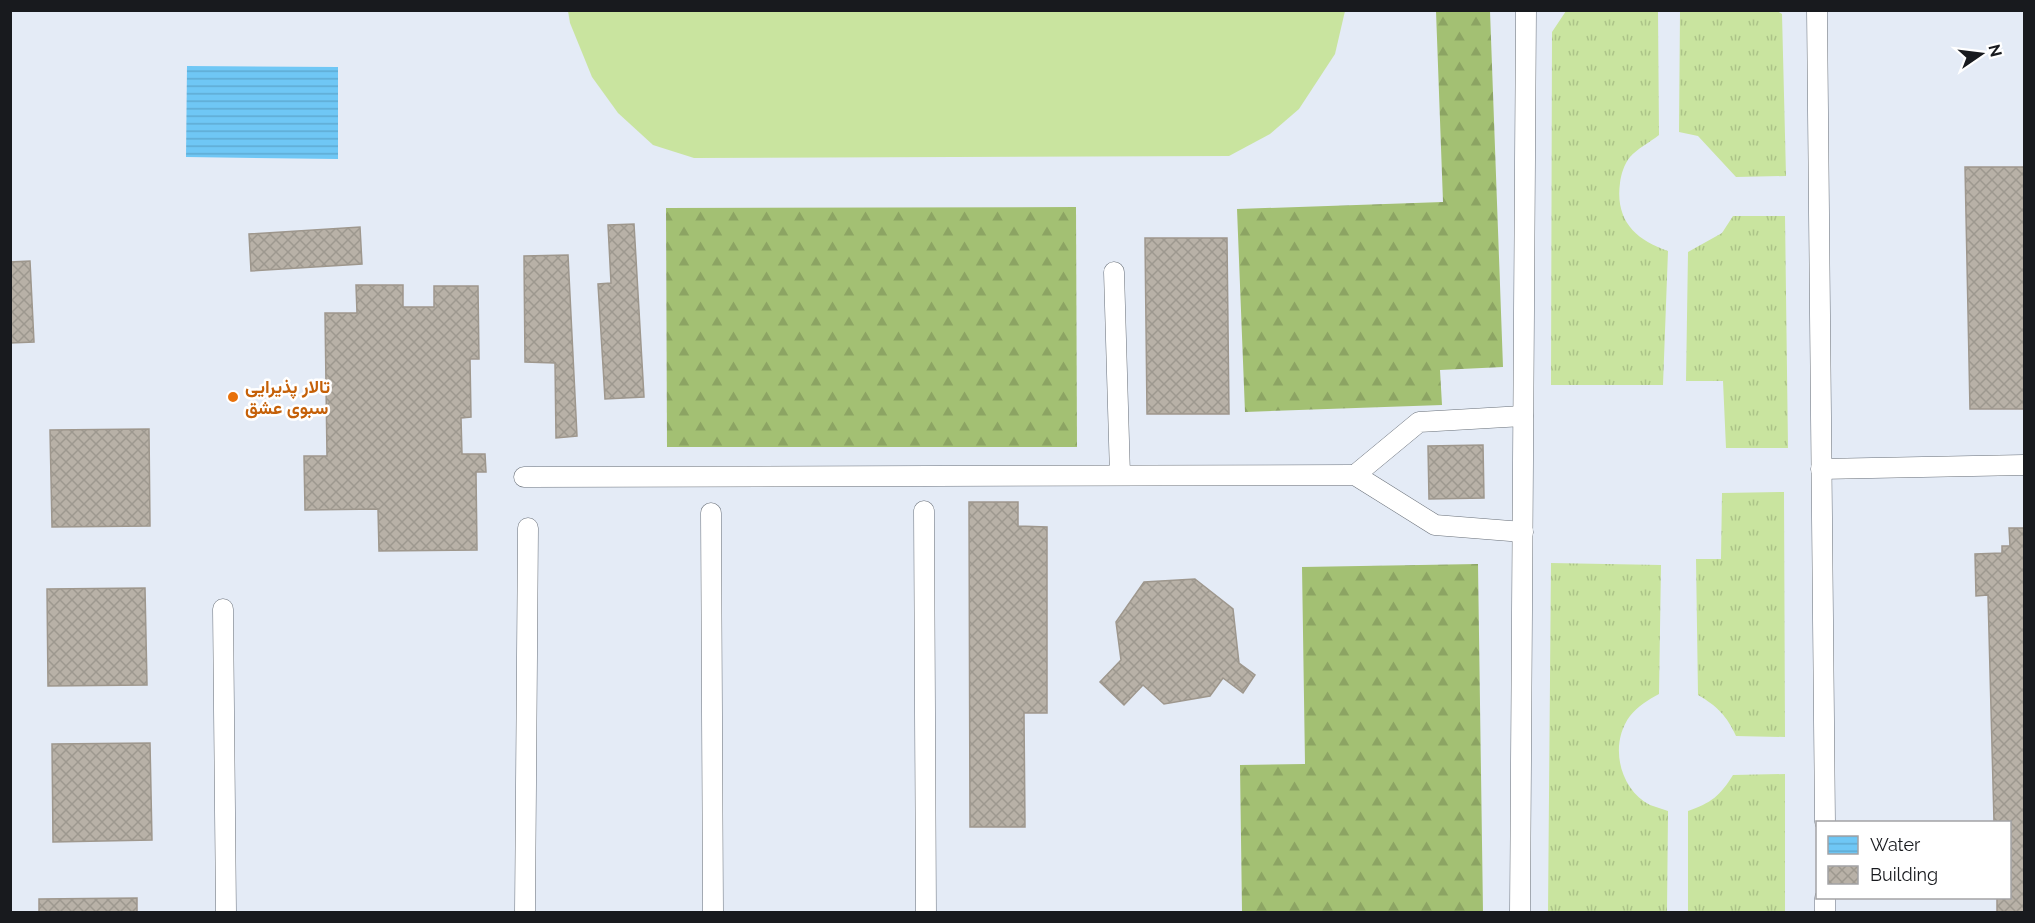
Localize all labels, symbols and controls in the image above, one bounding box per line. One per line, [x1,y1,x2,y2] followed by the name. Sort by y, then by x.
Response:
[1951,24,2011,84] north arrow
[1984,42,2006,59] text: N
[245,376,330,419] place label: تالار پذیرایی سبوی عشق
[226,390,240,404] marker: تالار پذیرایی سبوی عشق
[1816,821,2011,899] legend
[1870,834,1921,855] text: Water
[1870,864,1938,885] text: Building

